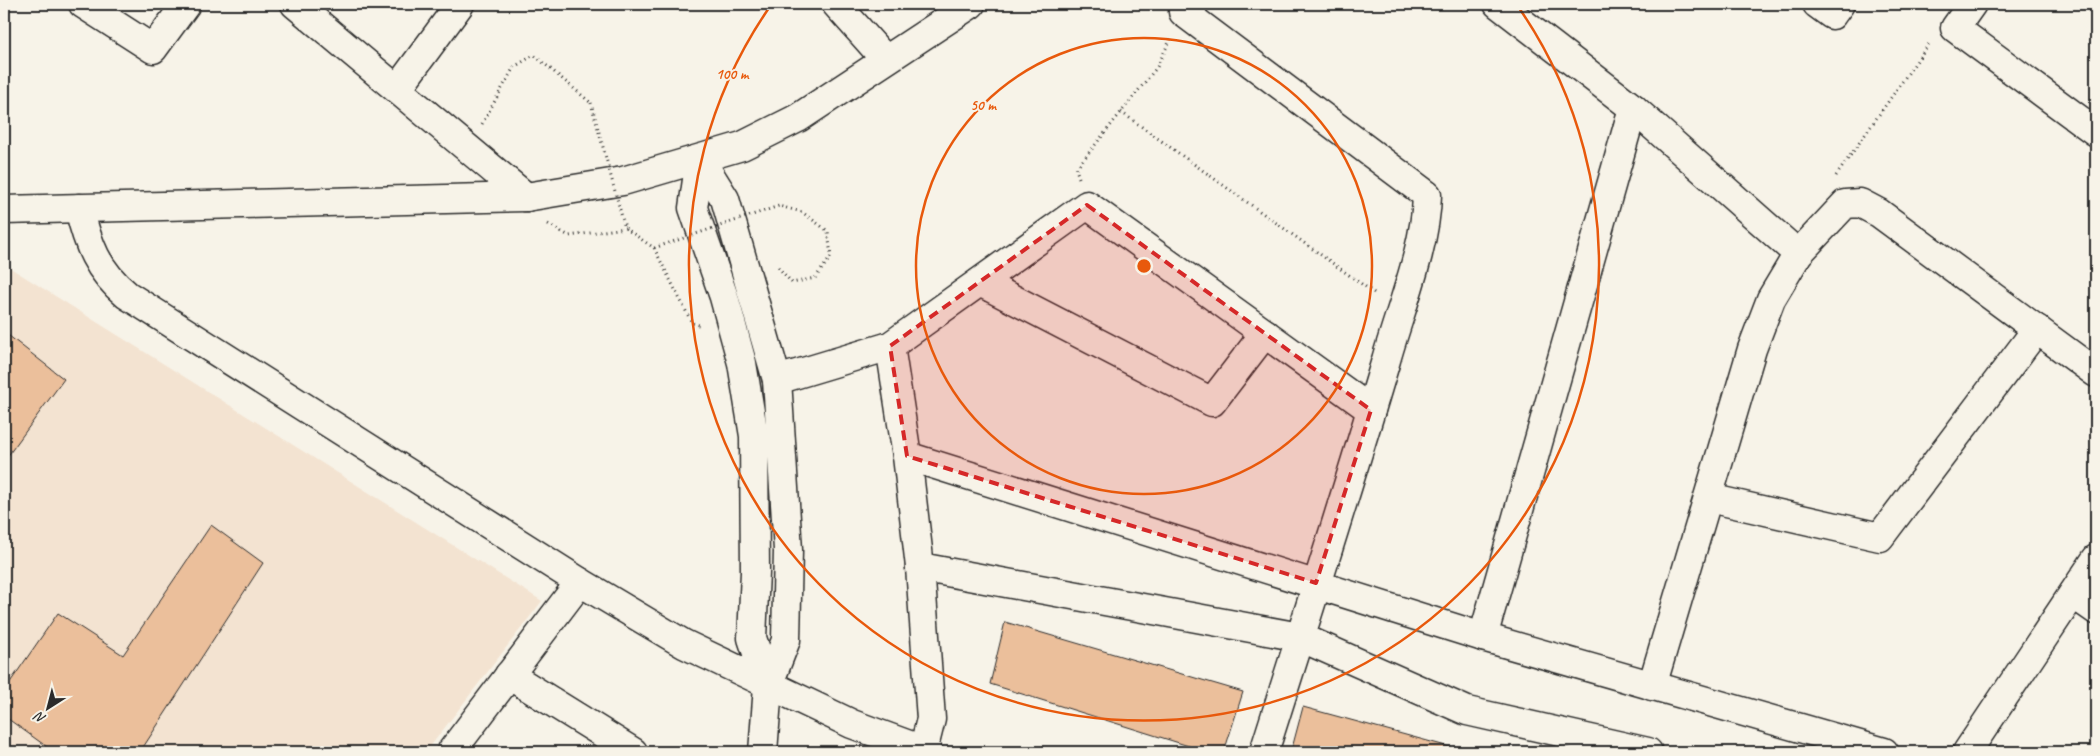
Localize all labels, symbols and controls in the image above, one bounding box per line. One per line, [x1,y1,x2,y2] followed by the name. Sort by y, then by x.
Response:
[716,65,750,84] text: 100 m
[970,96,997,115] text: 50 m
[1135,257,1153,275] centre of rings
[22,684,72,734] north arrow
[30,707,49,728] text: N

